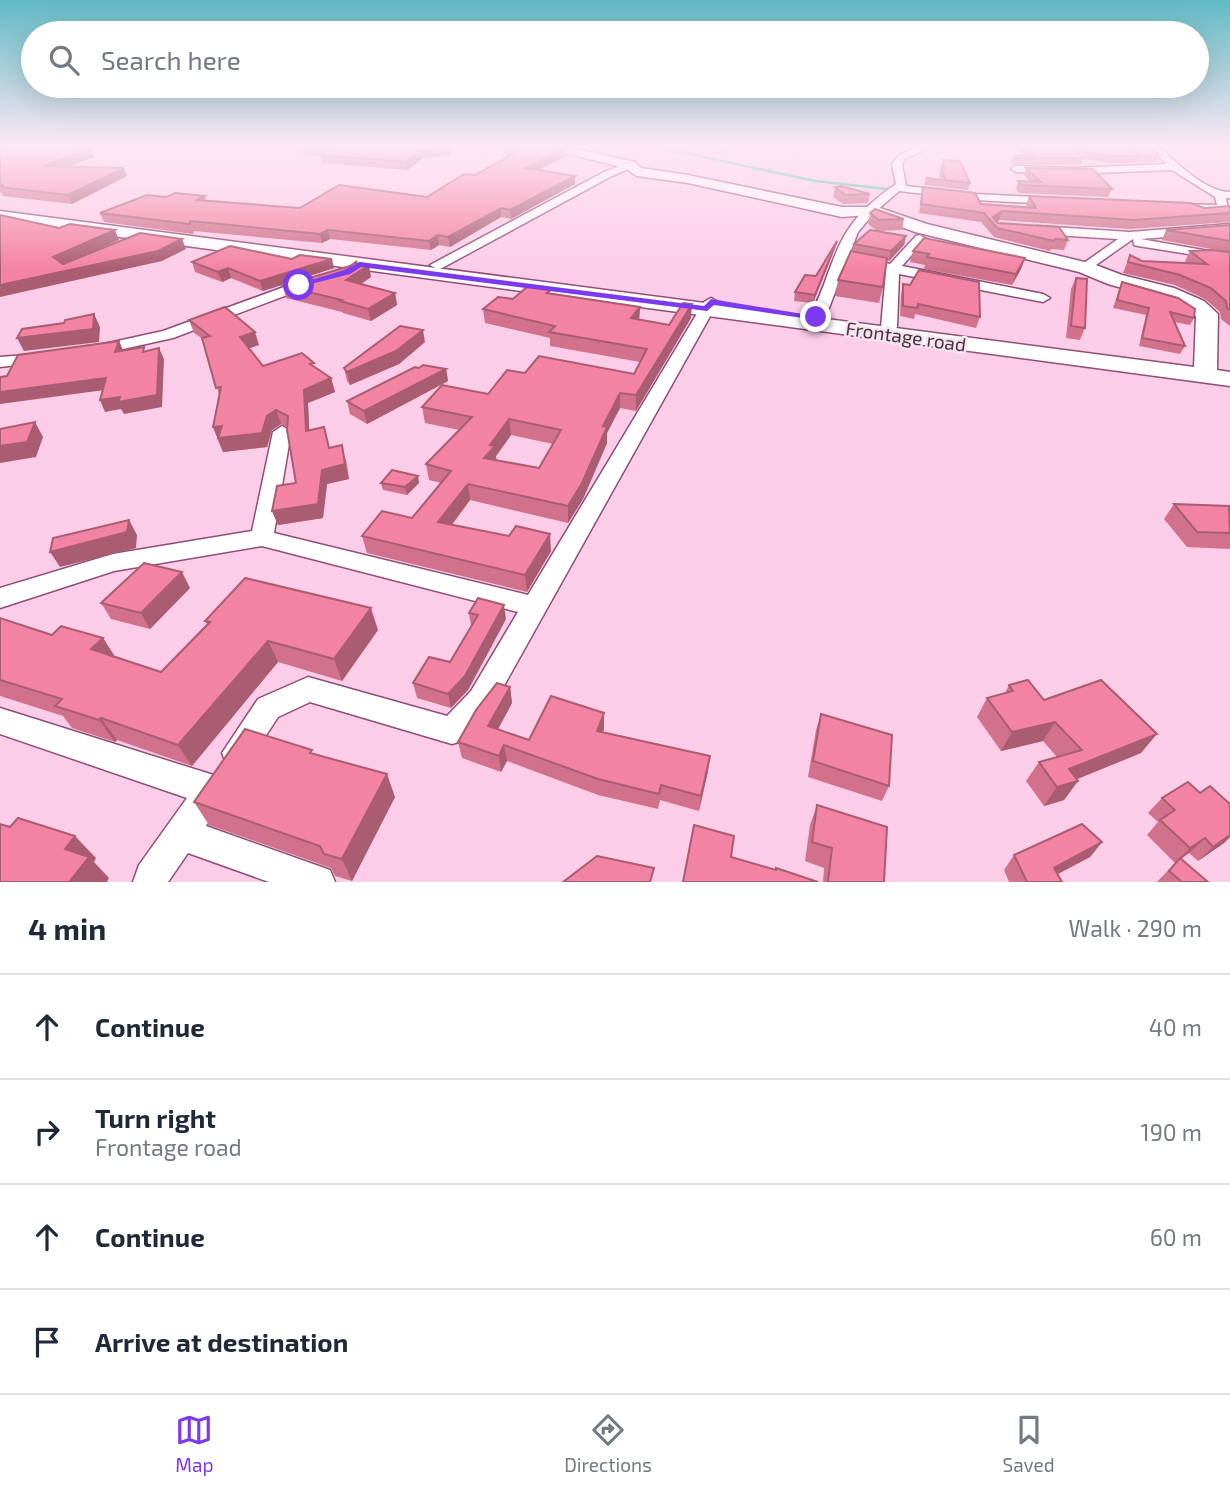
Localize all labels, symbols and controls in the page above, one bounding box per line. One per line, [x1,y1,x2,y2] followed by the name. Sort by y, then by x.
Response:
[21,21,1209,98] search box
[45,41,83,79] icon: search
[101,44,241,75] text: Search here
[283,269,314,300] route start
[800,301,831,332] route end
[844,316,968,356] street label: Frontage road
[28,910,106,946] text: 4 min
[1069,914,1202,942] text: Walk · 290 m
[28,1008,66,1046] icon: ahead
[95,1011,205,1042] text: Continue
[1149,1013,1202,1041] text: 40 m
[95,1102,216,1133] text: Turn right
[28,1113,66,1151] icon: right
[1141,1118,1202,1146] text: 190 m
[95,1133,242,1161] text: Frontage road
[28,1218,66,1256] icon: ahead
[95,1221,205,1252] text: Continue
[1150,1223,1202,1251] text: 60 m
[28,1323,66,1361] icon: arrive
[95,1326,348,1357] text: Arrive at destination
[175,1411,213,1476] tab: Map
[564,1411,652,1476] tab: Directions
[1002,1411,1055,1476] tab: Saved

